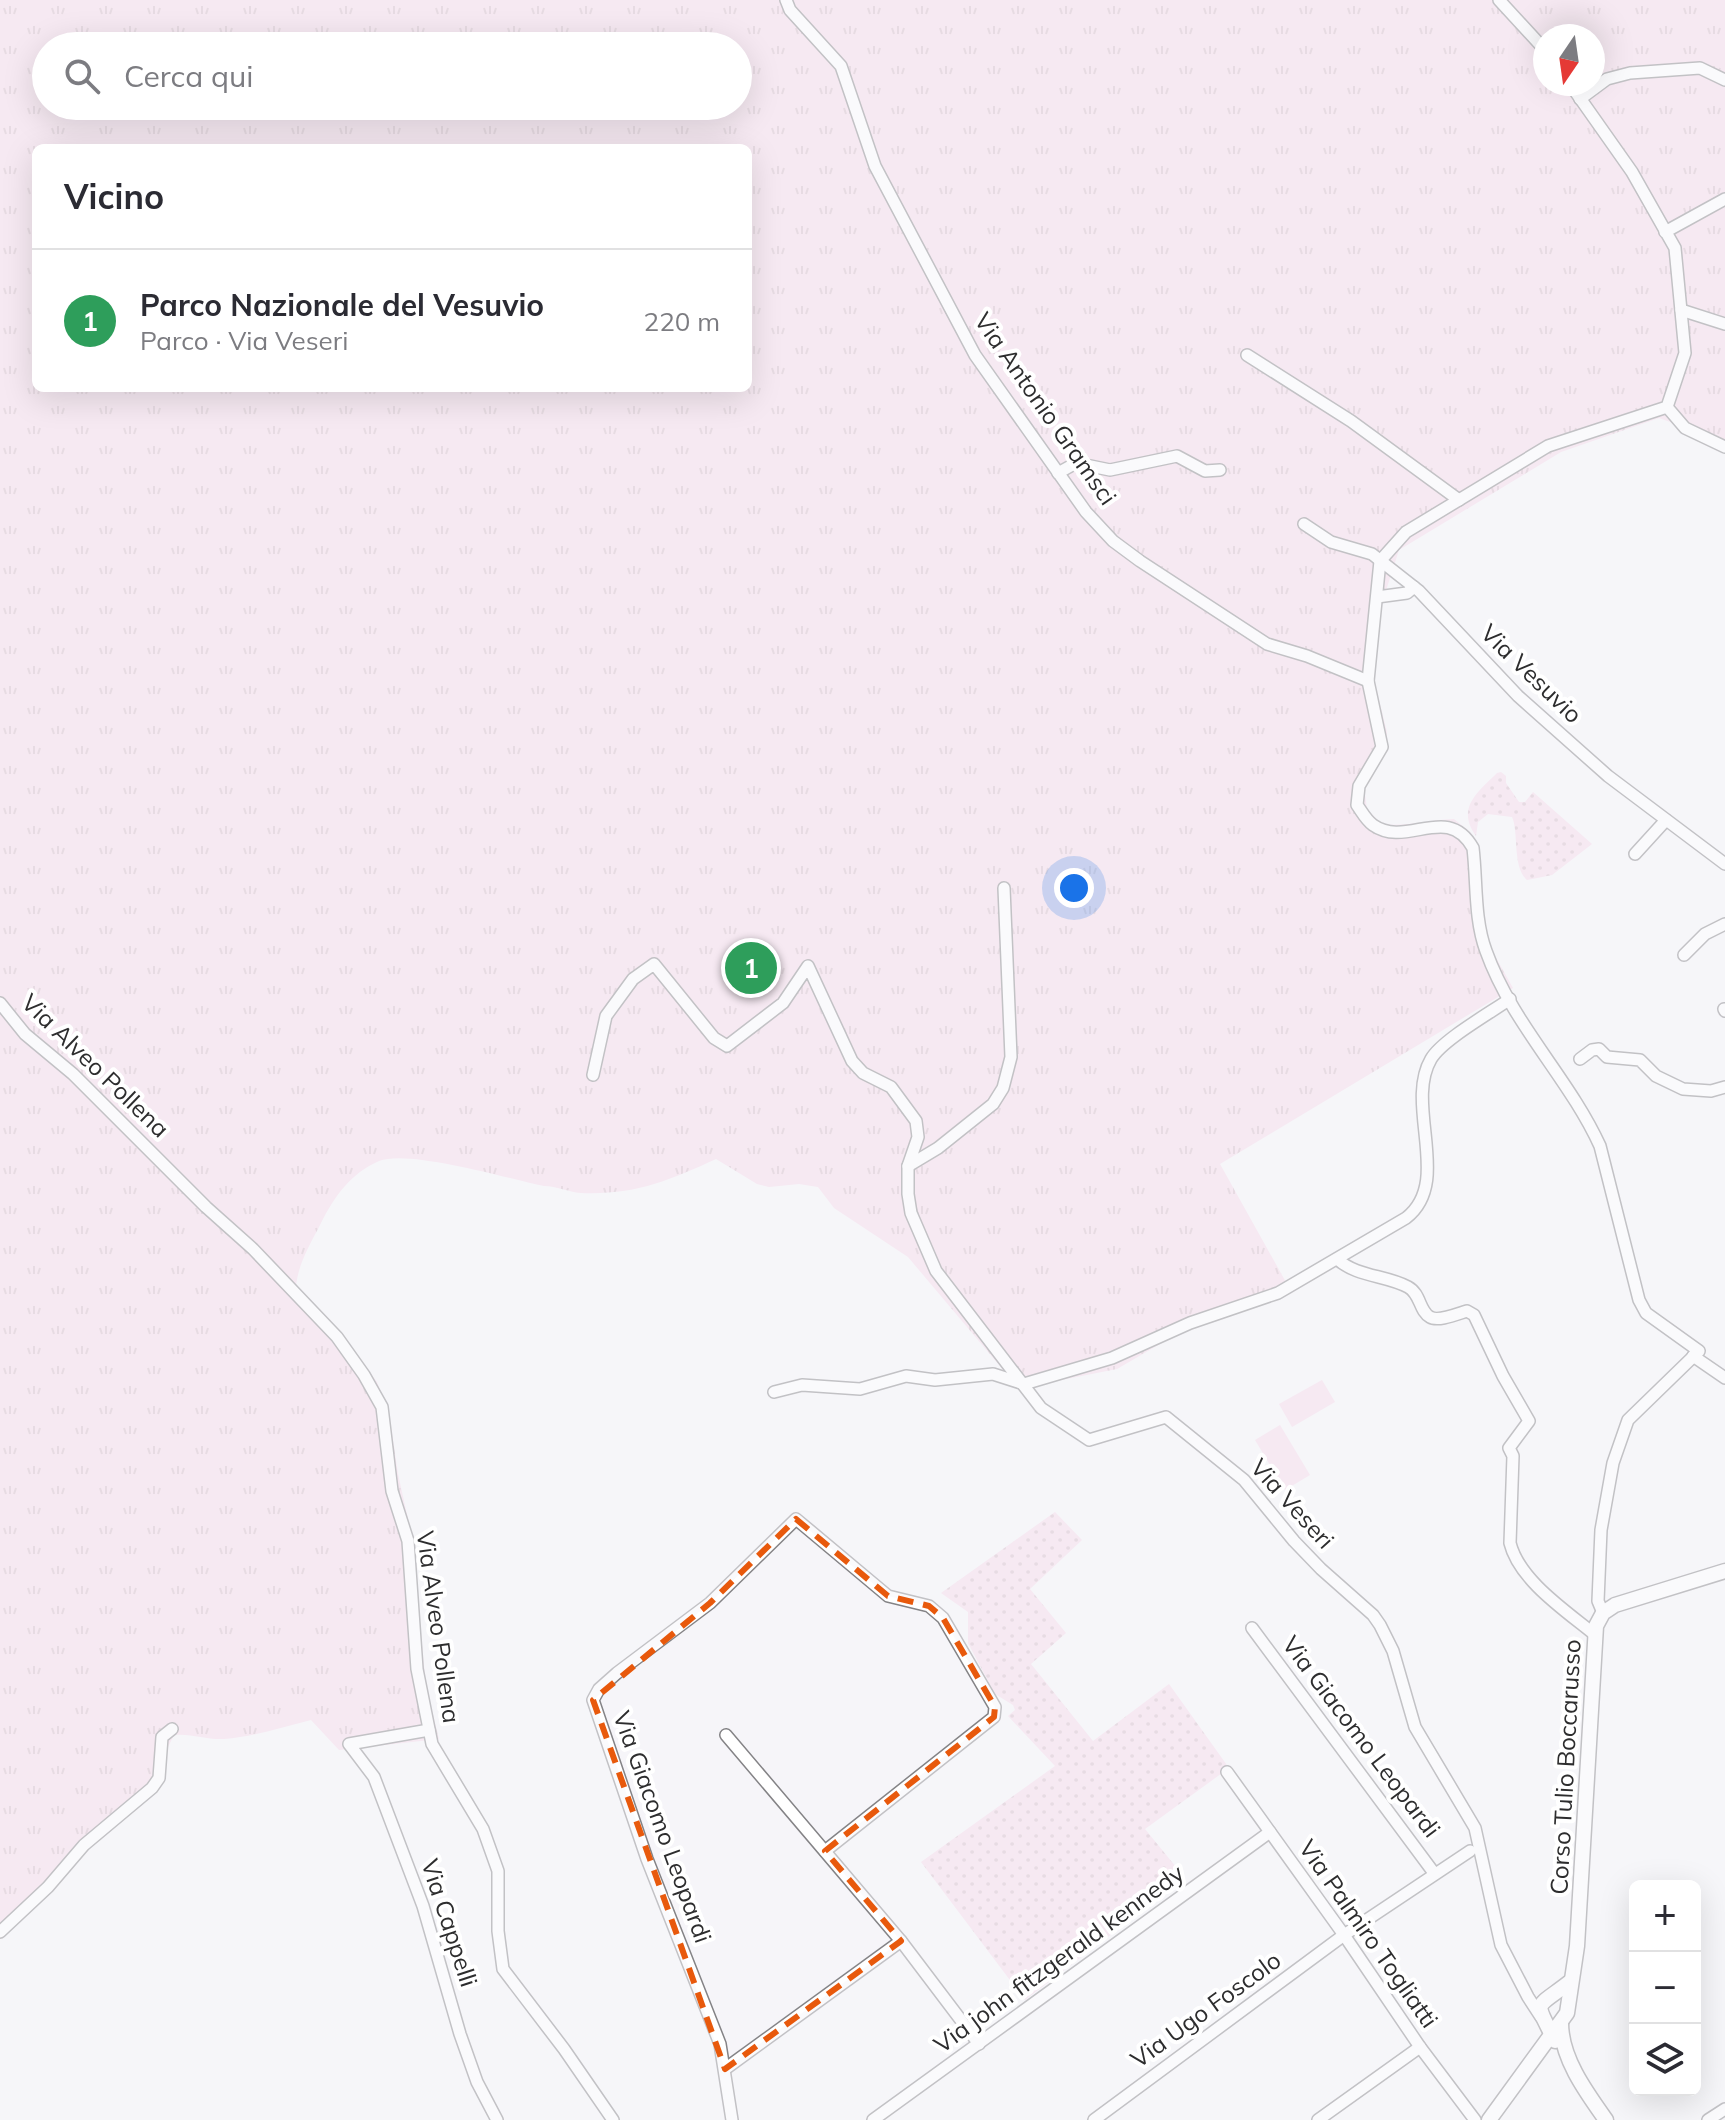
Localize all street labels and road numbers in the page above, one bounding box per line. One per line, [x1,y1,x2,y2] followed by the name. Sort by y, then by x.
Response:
[968,307,1123,510] street label: Via Antonio Gramsci
[1475,618,1589,729] street label: Via Vesuvio
[16,987,176,1143] street label: Via Alveo Pollena
[1244,1452,1341,1555] street label: Via Veseri
[411,1529,467,1725] street label: Via Alveo Pollena
[1276,1630,1447,1843] street label: Via Giacomo Leopardi
[1543,1639,1587,1895] street label: Corso Tulio Boccarusso
[607,1707,719,1947] street label: Via Giacomo Leopardi
[1293,1834,1445,2033] street label: Via Palmiro Togliatti
[415,1855,485,1990] street label: Via Cappelli
[928,1857,1189,2059] street label: Via john fitzgerald kennedy
[1124,1945,1286,2074] street label: Via Ugo Foscolo

